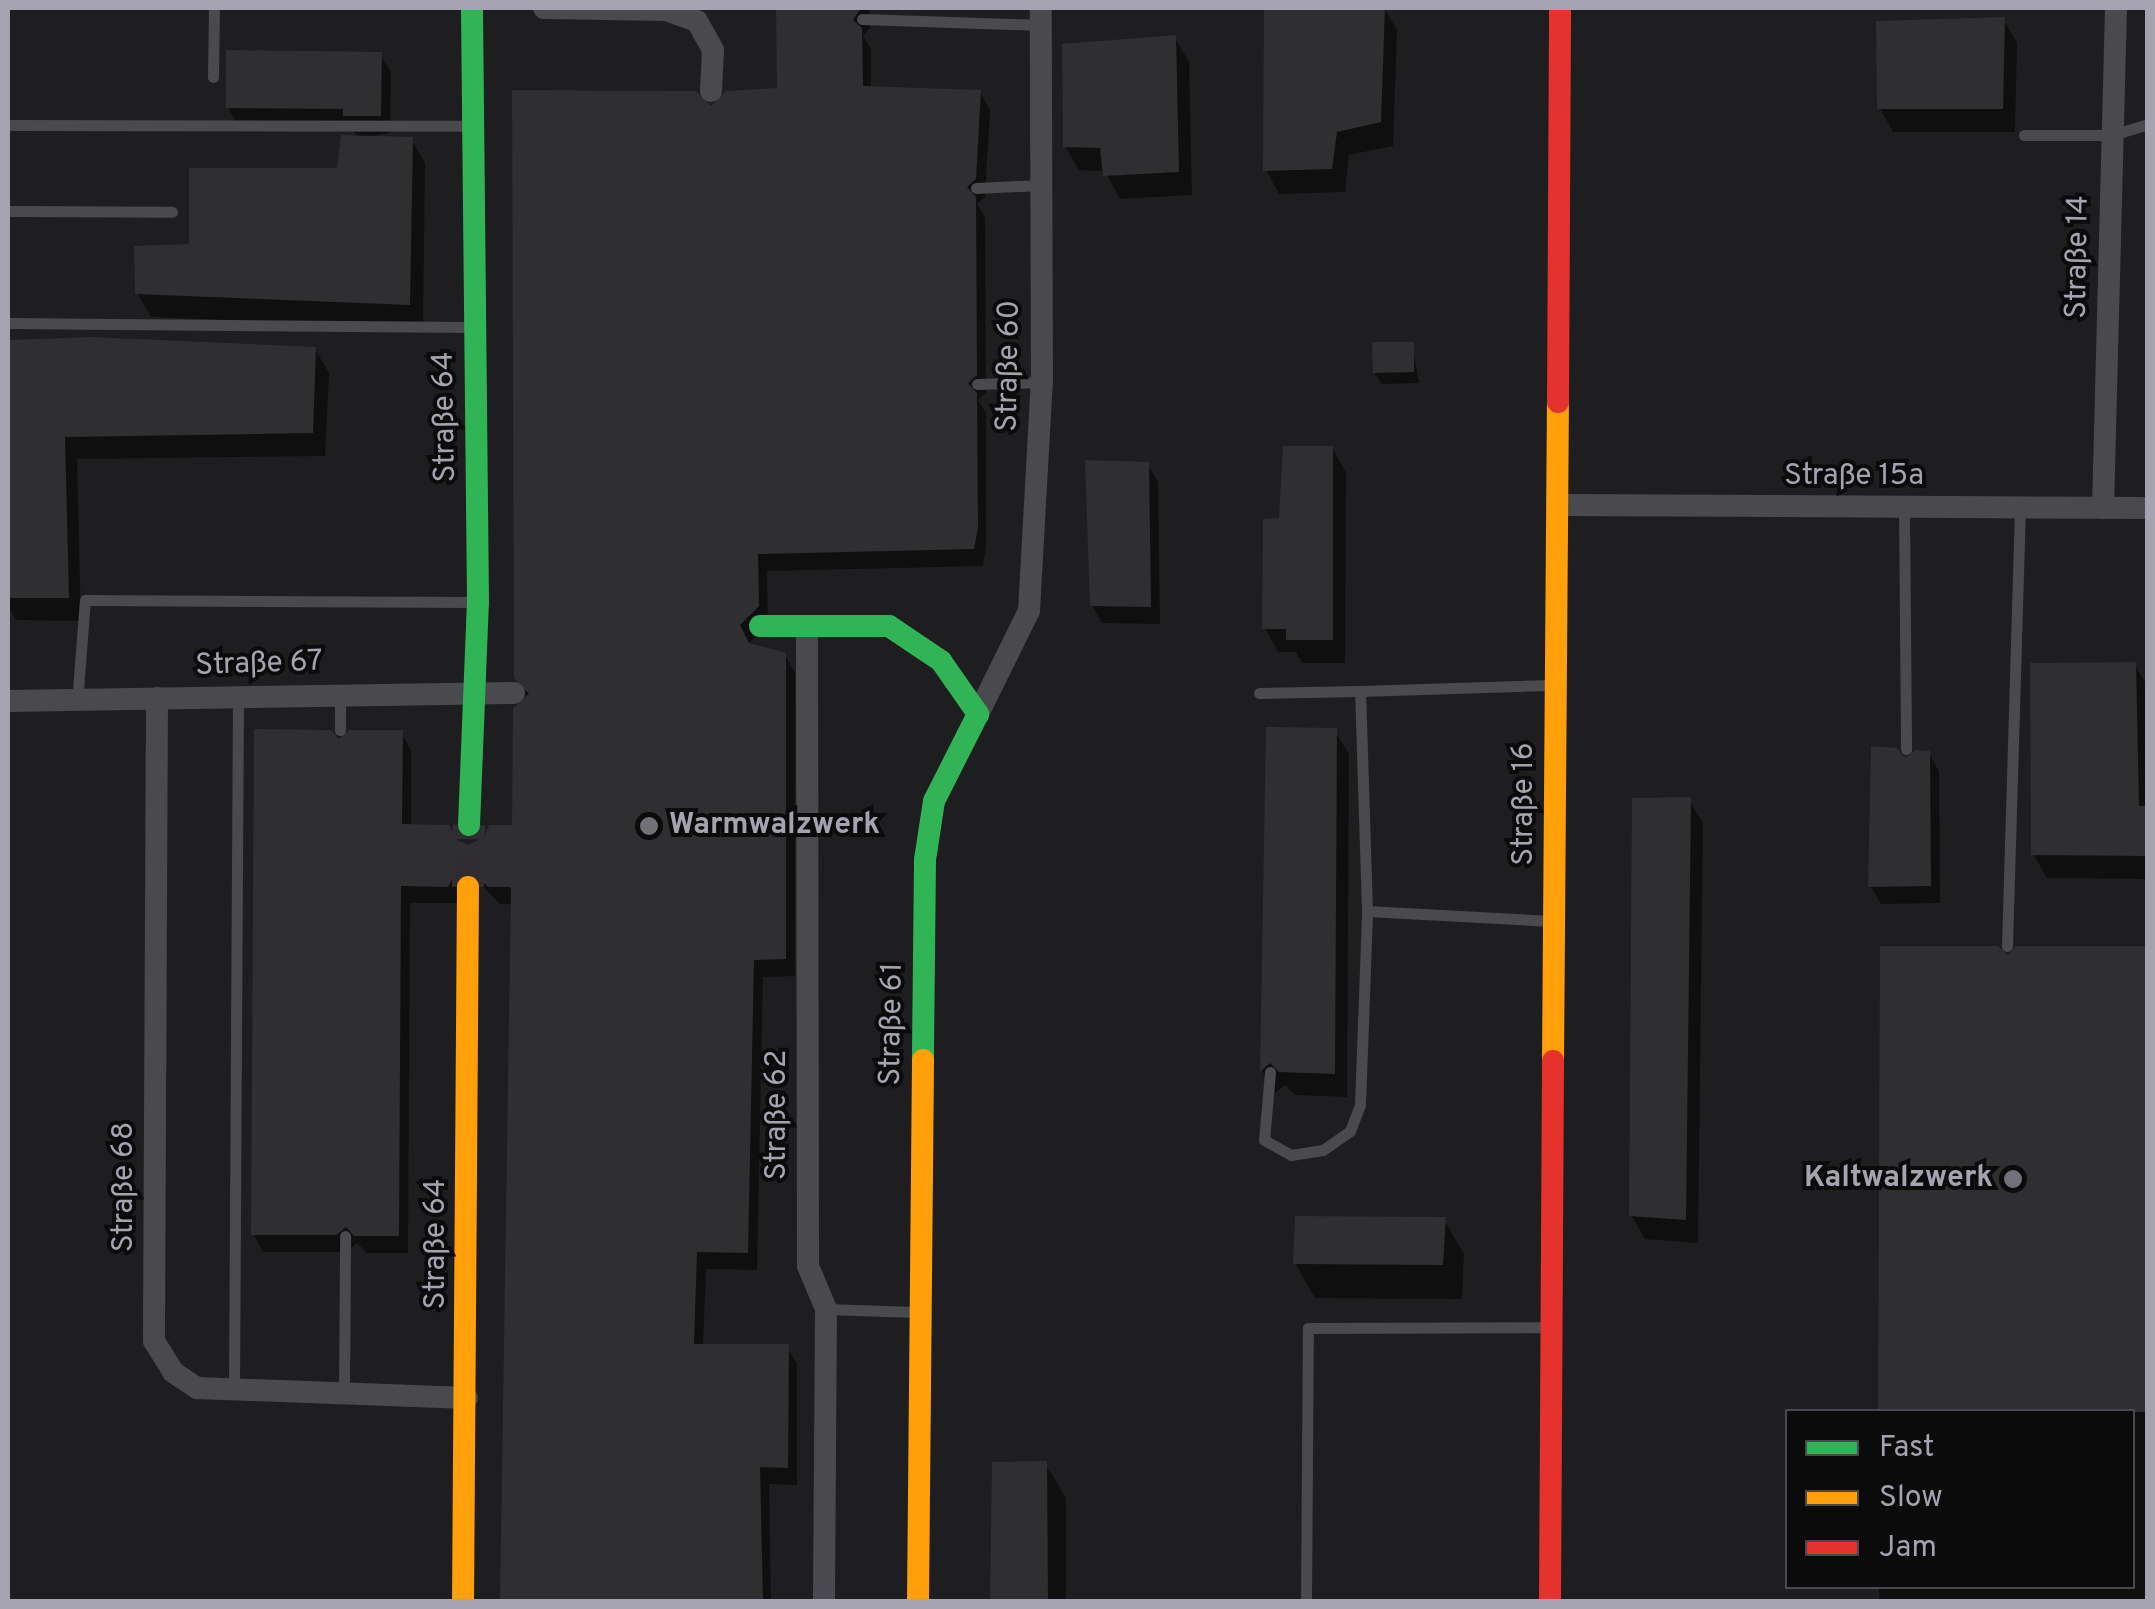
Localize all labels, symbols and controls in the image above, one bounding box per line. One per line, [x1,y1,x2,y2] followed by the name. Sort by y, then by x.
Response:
[2060,195,2098,319] street label: Straße 14
[991,300,1029,432] street label: Straße 60
[427,351,465,483] street label: Straße 64
[1784,459,1924,495] street label: Straße 15a
[195,645,323,685] street label: Straße 67
[1507,742,1543,866] street label: Straße 16
[669,808,880,844] place label: Warmwalzwerk
[638,815,660,837] marker: Warmwalzwerk
[874,962,912,1086] street label: Straße 61
[760,1050,796,1180] street label: Straße 62
[107,1122,143,1252] street label: Straße 68
[1804,1161,1993,1197] place label: Kaltwalzwerk
[2002,1168,2024,1190] marker: Kaltwalzwerk
[419,1179,455,1309] street label: Straße 64
[1785,1409,2135,1589] legend
[1879,1430,1934,1467] text: Fast
[1879,1480,1943,1517] text: Slow
[1879,1530,1937,1567] text: Jam

